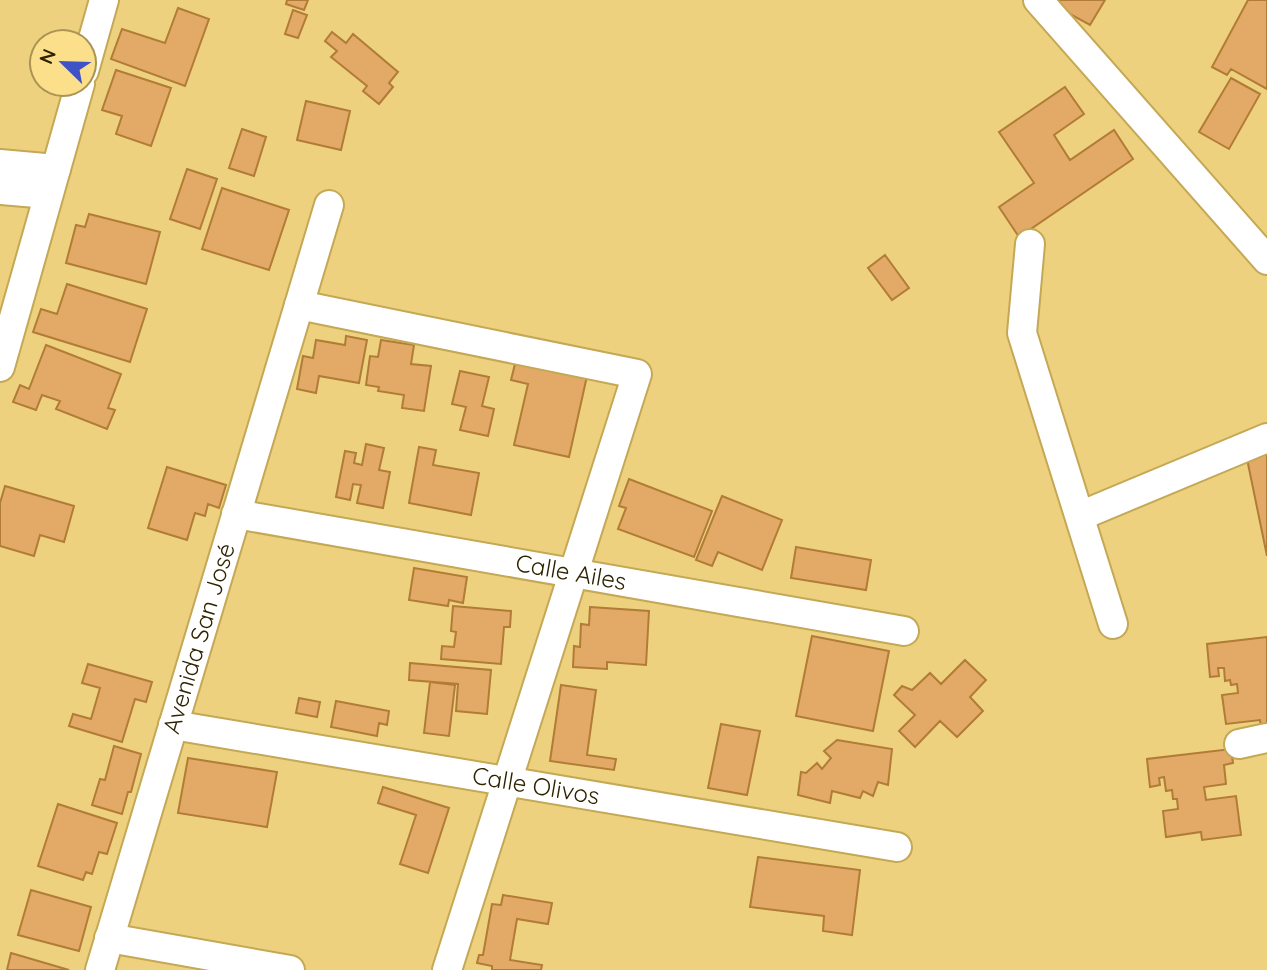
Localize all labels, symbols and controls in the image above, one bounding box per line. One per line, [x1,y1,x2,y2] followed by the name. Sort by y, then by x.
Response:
[28,28,98,98] north arrow
[34,45,61,67] text: N
[156,539,241,737] street label: Avenida San José
[513,547,629,596] street label: Calle Ailes
[470,760,602,811] street label: Calle Olivos

